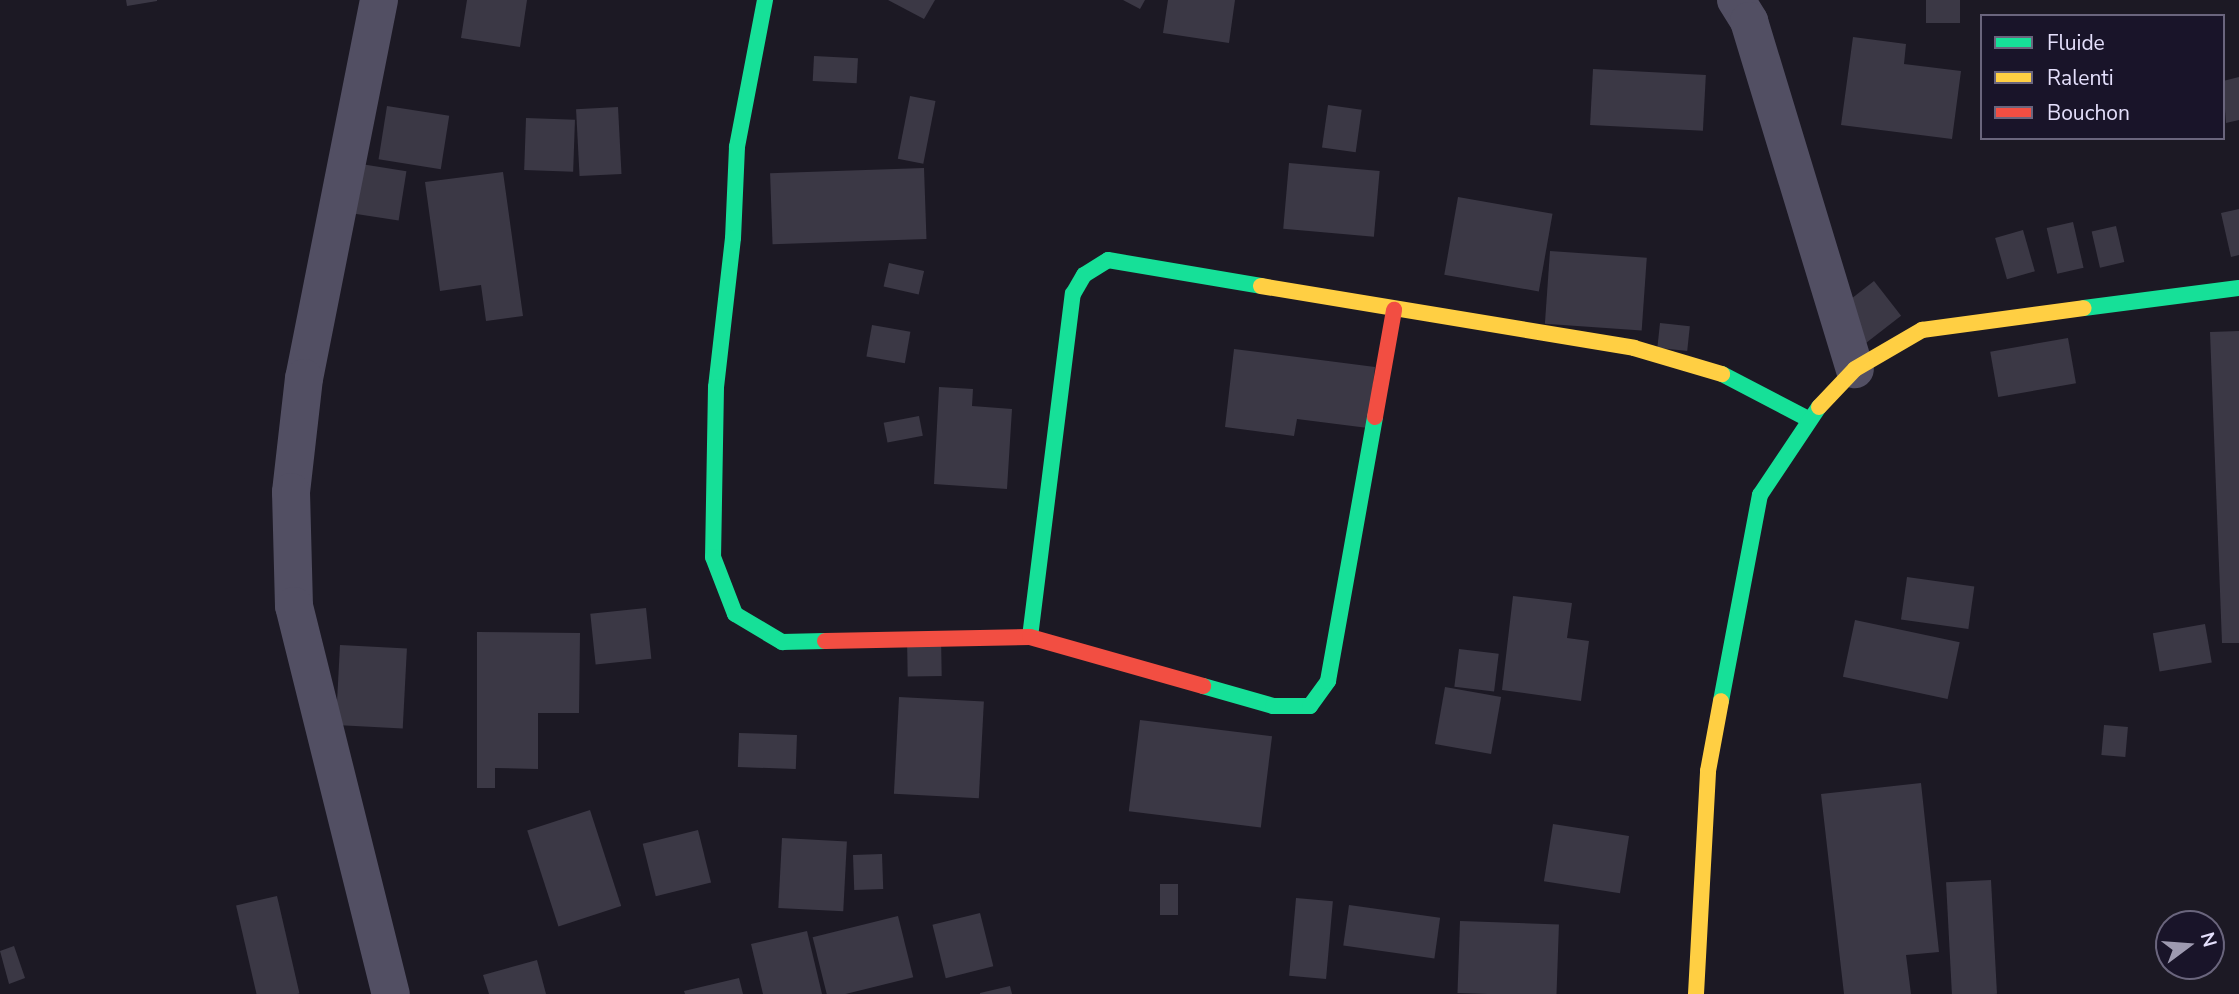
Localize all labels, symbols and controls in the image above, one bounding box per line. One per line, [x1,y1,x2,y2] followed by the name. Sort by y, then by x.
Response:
[1980,14,2225,140] legend
[2047,29,2105,57] text: Fluide
[2047,64,2114,92] text: Ralenti
[2047,99,2130,127] text: Bouchon
[2155,910,2225,980] north arrow
[2194,929,2223,950] text: N

